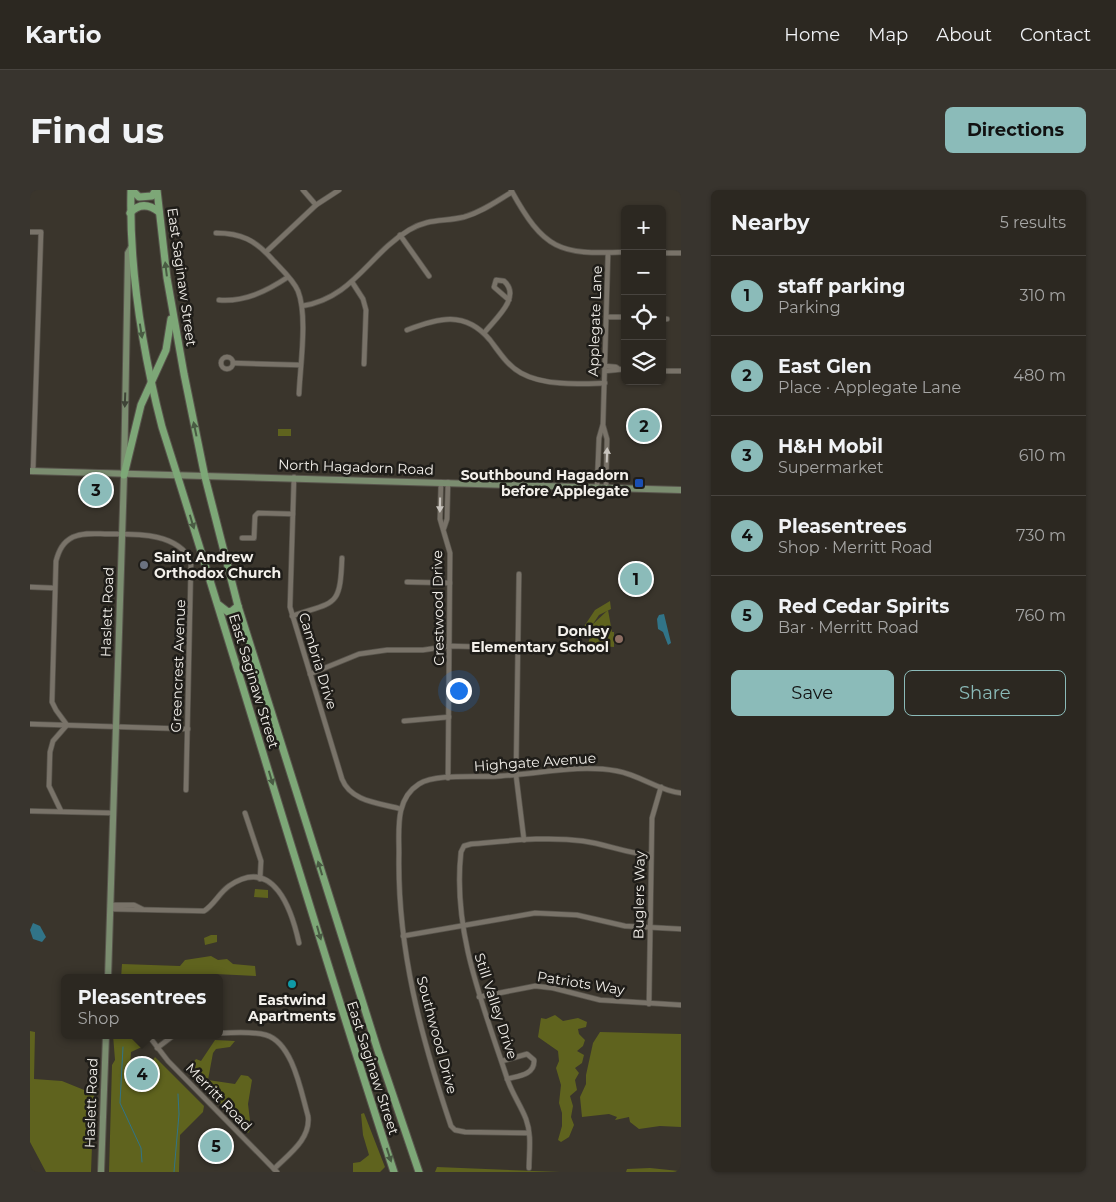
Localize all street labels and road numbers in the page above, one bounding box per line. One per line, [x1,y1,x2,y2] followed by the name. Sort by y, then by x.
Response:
[163,207,201,348] street label: East Saginaw Street
[584,265,606,377] street label: Applegate Lane
[278,455,434,479] street label: North Hagadorn Road
[428,550,448,666] street label: Crestwood Drive
[96,567,118,657] street label: Haslett Road
[167,599,189,733] street label: Greencrest Avenue
[295,610,341,712] street label: Cambria Drive
[225,612,283,751] street label: East Saginaw Street
[473,749,597,775] street label: Highgate Avenue
[629,850,649,939] street label: Buglers Way
[470,951,522,1061] street label: Still Valley Drive
[536,967,626,999] street label: Patriots Way
[413,974,461,1096] street label: Southwood Drive
[343,999,403,1138] street label: East Saginaw Street
[80,1058,102,1148] street label: Haslett Road
[182,1059,256,1135] street label: Merritt Road

